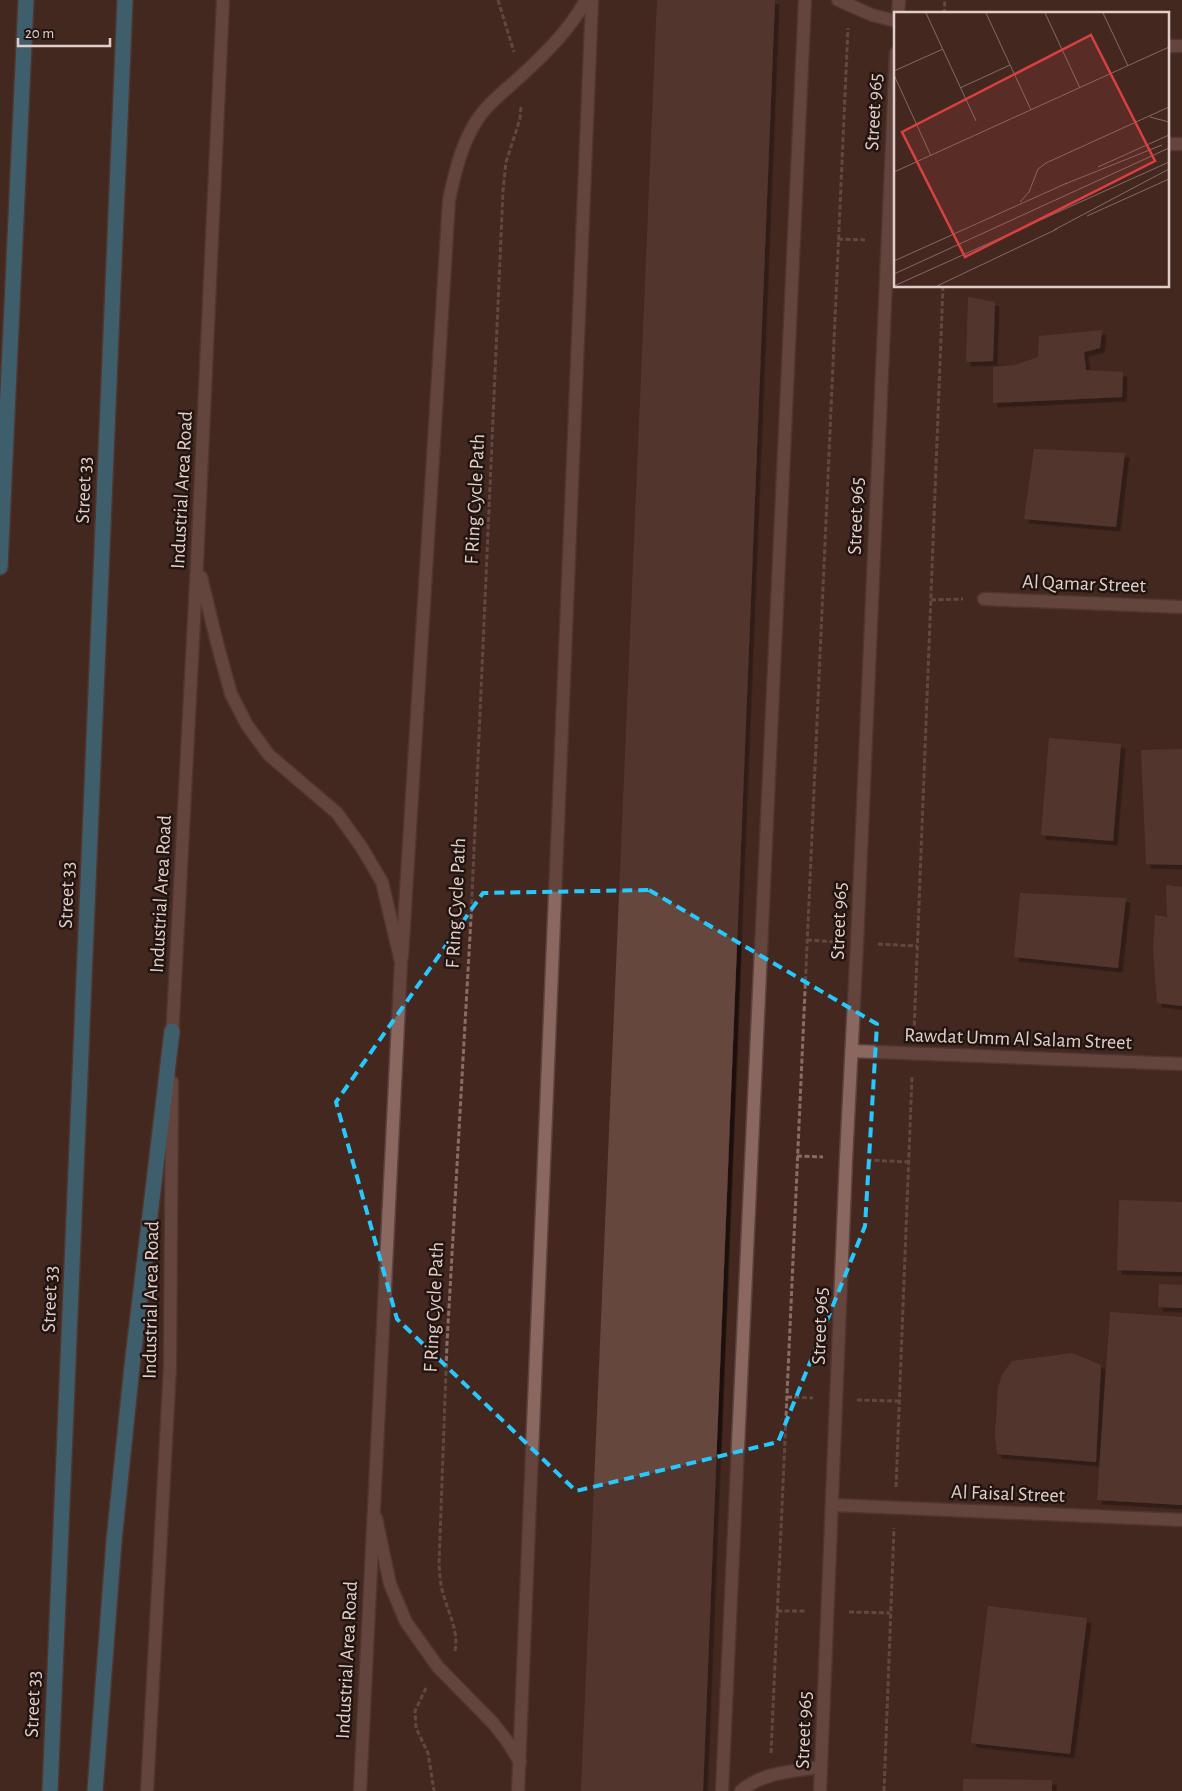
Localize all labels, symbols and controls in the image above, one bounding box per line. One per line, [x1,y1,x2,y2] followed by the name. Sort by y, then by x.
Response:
[894,12,1170,288] inset map
[18,15,110,47] scale bar
[25,26,54,41] text: 20 m
[862,73,886,151] street label: Street 965
[168,411,196,569] street label: Industrial Area Road
[462,433,488,565] street label: F Ring Cycle Path
[73,456,95,524] street label: Street 33
[845,477,867,555] street label: Street 965
[1022,572,1147,596] street label: Al Qamar Street
[147,815,175,973] street label: Industrial Area Road
[443,837,469,969] street label: F Ring Cycle Path
[56,861,78,929] street label: Street 33
[828,882,850,960] street label: Street 965
[904,1025,1133,1053] street label: Rawdat Umm Al Salam Street
[140,1221,162,1379] street label: Industrial Area Road
[421,1241,447,1373] street label: F Ring Cycle Path
[39,1265,61,1333] street label: Street 33
[809,1287,831,1365] street label: Street 965
[951,1482,1066,1506] street label: Al Faisal Street
[333,1581,361,1739] street label: Industrial Area Road
[22,1670,44,1738] street label: Street 33
[793,1691,815,1769] street label: Street 965

